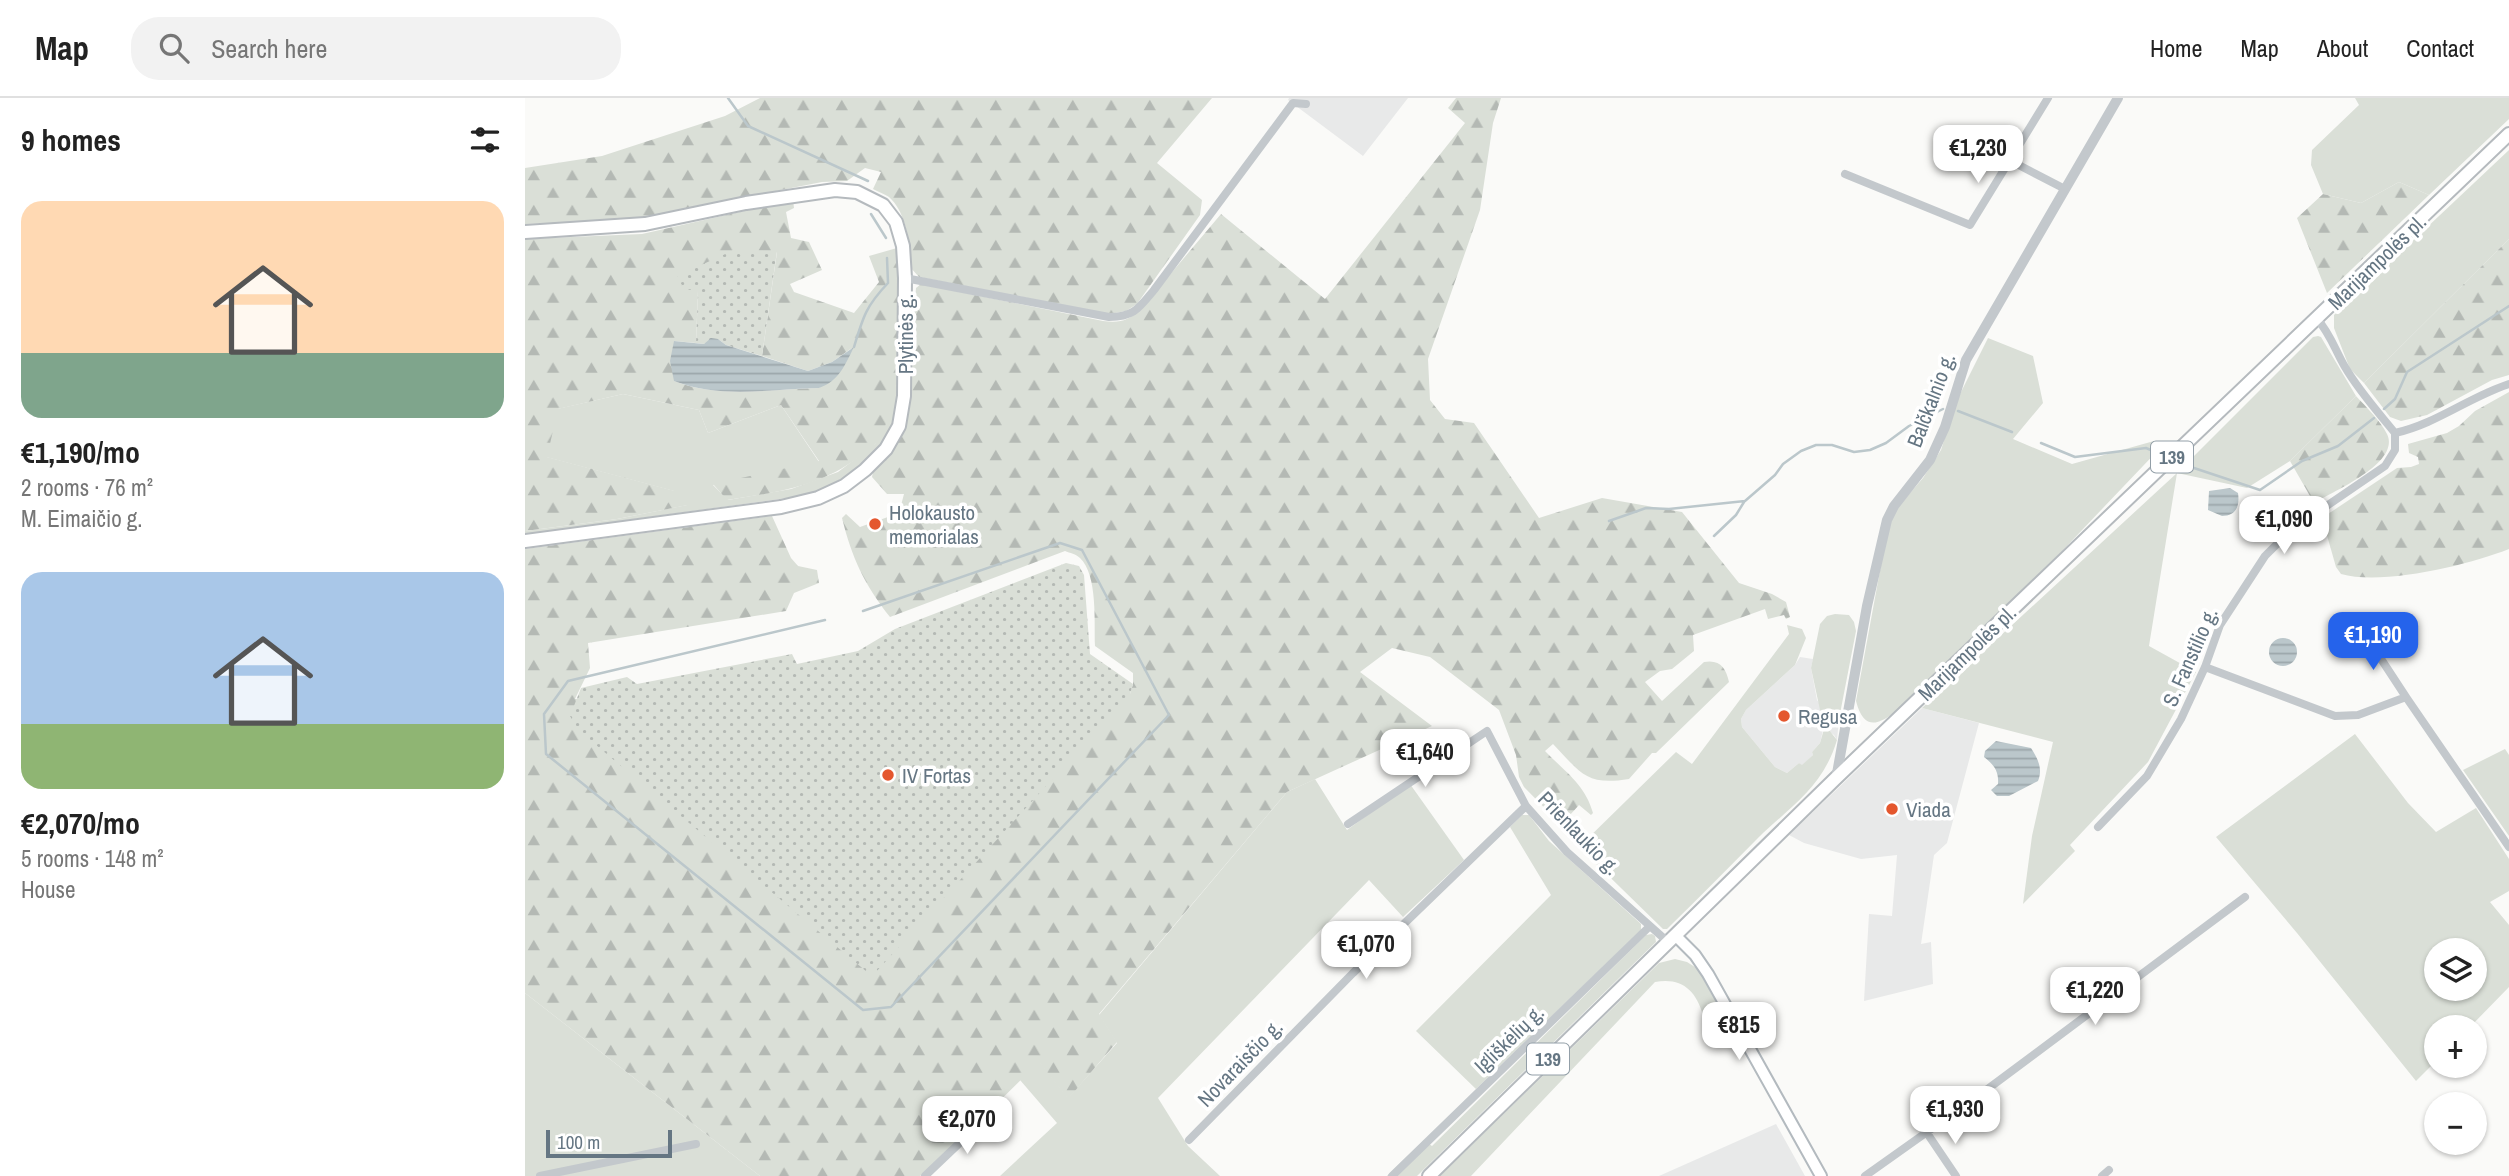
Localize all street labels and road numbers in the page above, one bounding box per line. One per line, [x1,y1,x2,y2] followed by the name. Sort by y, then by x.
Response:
[2321,208,2433,316] street label: Marijampolės pl.
[891,294,920,374] street label: Plytinės g.
[1900,349,1962,451] street label: Balčkalnio g.
[2151,442,2193,472] road number: 139
[1911,599,2023,707] street label: Marijampolės pl.
[2155,603,2225,711] street label: S. Fanstilio g.
[1532,785,1626,881] street label: Prienlaukio g.
[1468,998,1550,1080] street label: Igliškėlių g.
[1191,1013,1289,1113] street label: Novaraisčio g.
[1527,1043,1569,1074] road number: 139

